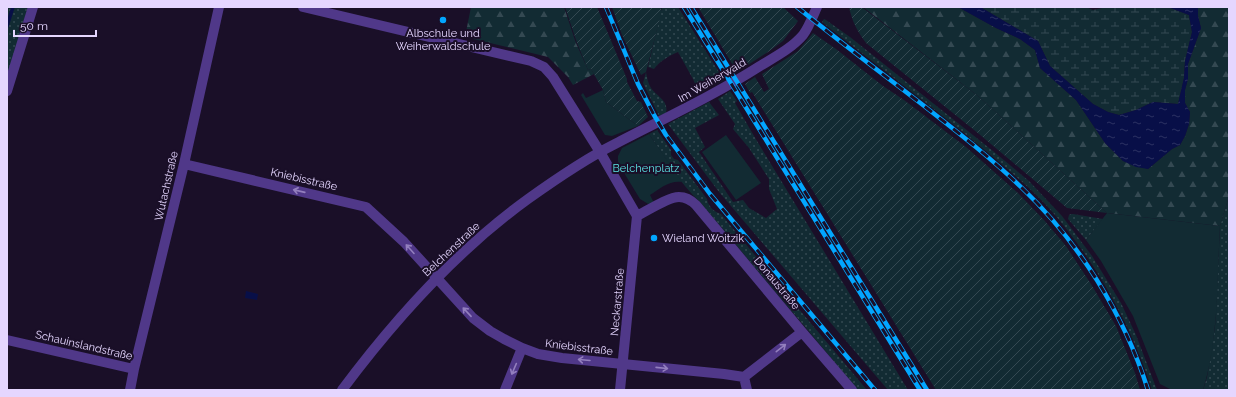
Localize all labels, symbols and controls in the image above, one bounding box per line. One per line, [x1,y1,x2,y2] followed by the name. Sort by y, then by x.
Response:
[14,12,96,38] scale bar
[438,15,448,25] marker: Albschule und Weiherwaldschule
[20,19,48,33] text: 50 m
[396,27,491,53] place label: Albschule und Weiherwaldschule
[676,56,749,105] street label: Im Weiherwald
[152,149,181,222] street label: Wutachstraße
[613,162,680,175] park label: Belchenplatz
[269,165,339,194] street label: Kniebisstraße
[293,186,306,194] one-way arrow
[420,219,483,279] street label: Belchenstraße
[662,232,744,245] place label: Wieland Woitzik
[649,233,659,243] marker: Wieland Woitzik
[406,244,415,254] one-way arrow
[751,254,803,313] street label: Donaustraße
[608,267,627,336] street label: Neckarstraße
[463,307,472,317] one-way arrow
[34,328,134,363] street label: Schauinslandstraße
[544,337,614,358] street label: Kniebisstraße
[776,344,787,353] one-way arrow
[578,357,591,364] one-way arrow
[509,363,517,375] one-way arrow
[655,364,668,371] one-way arrow

